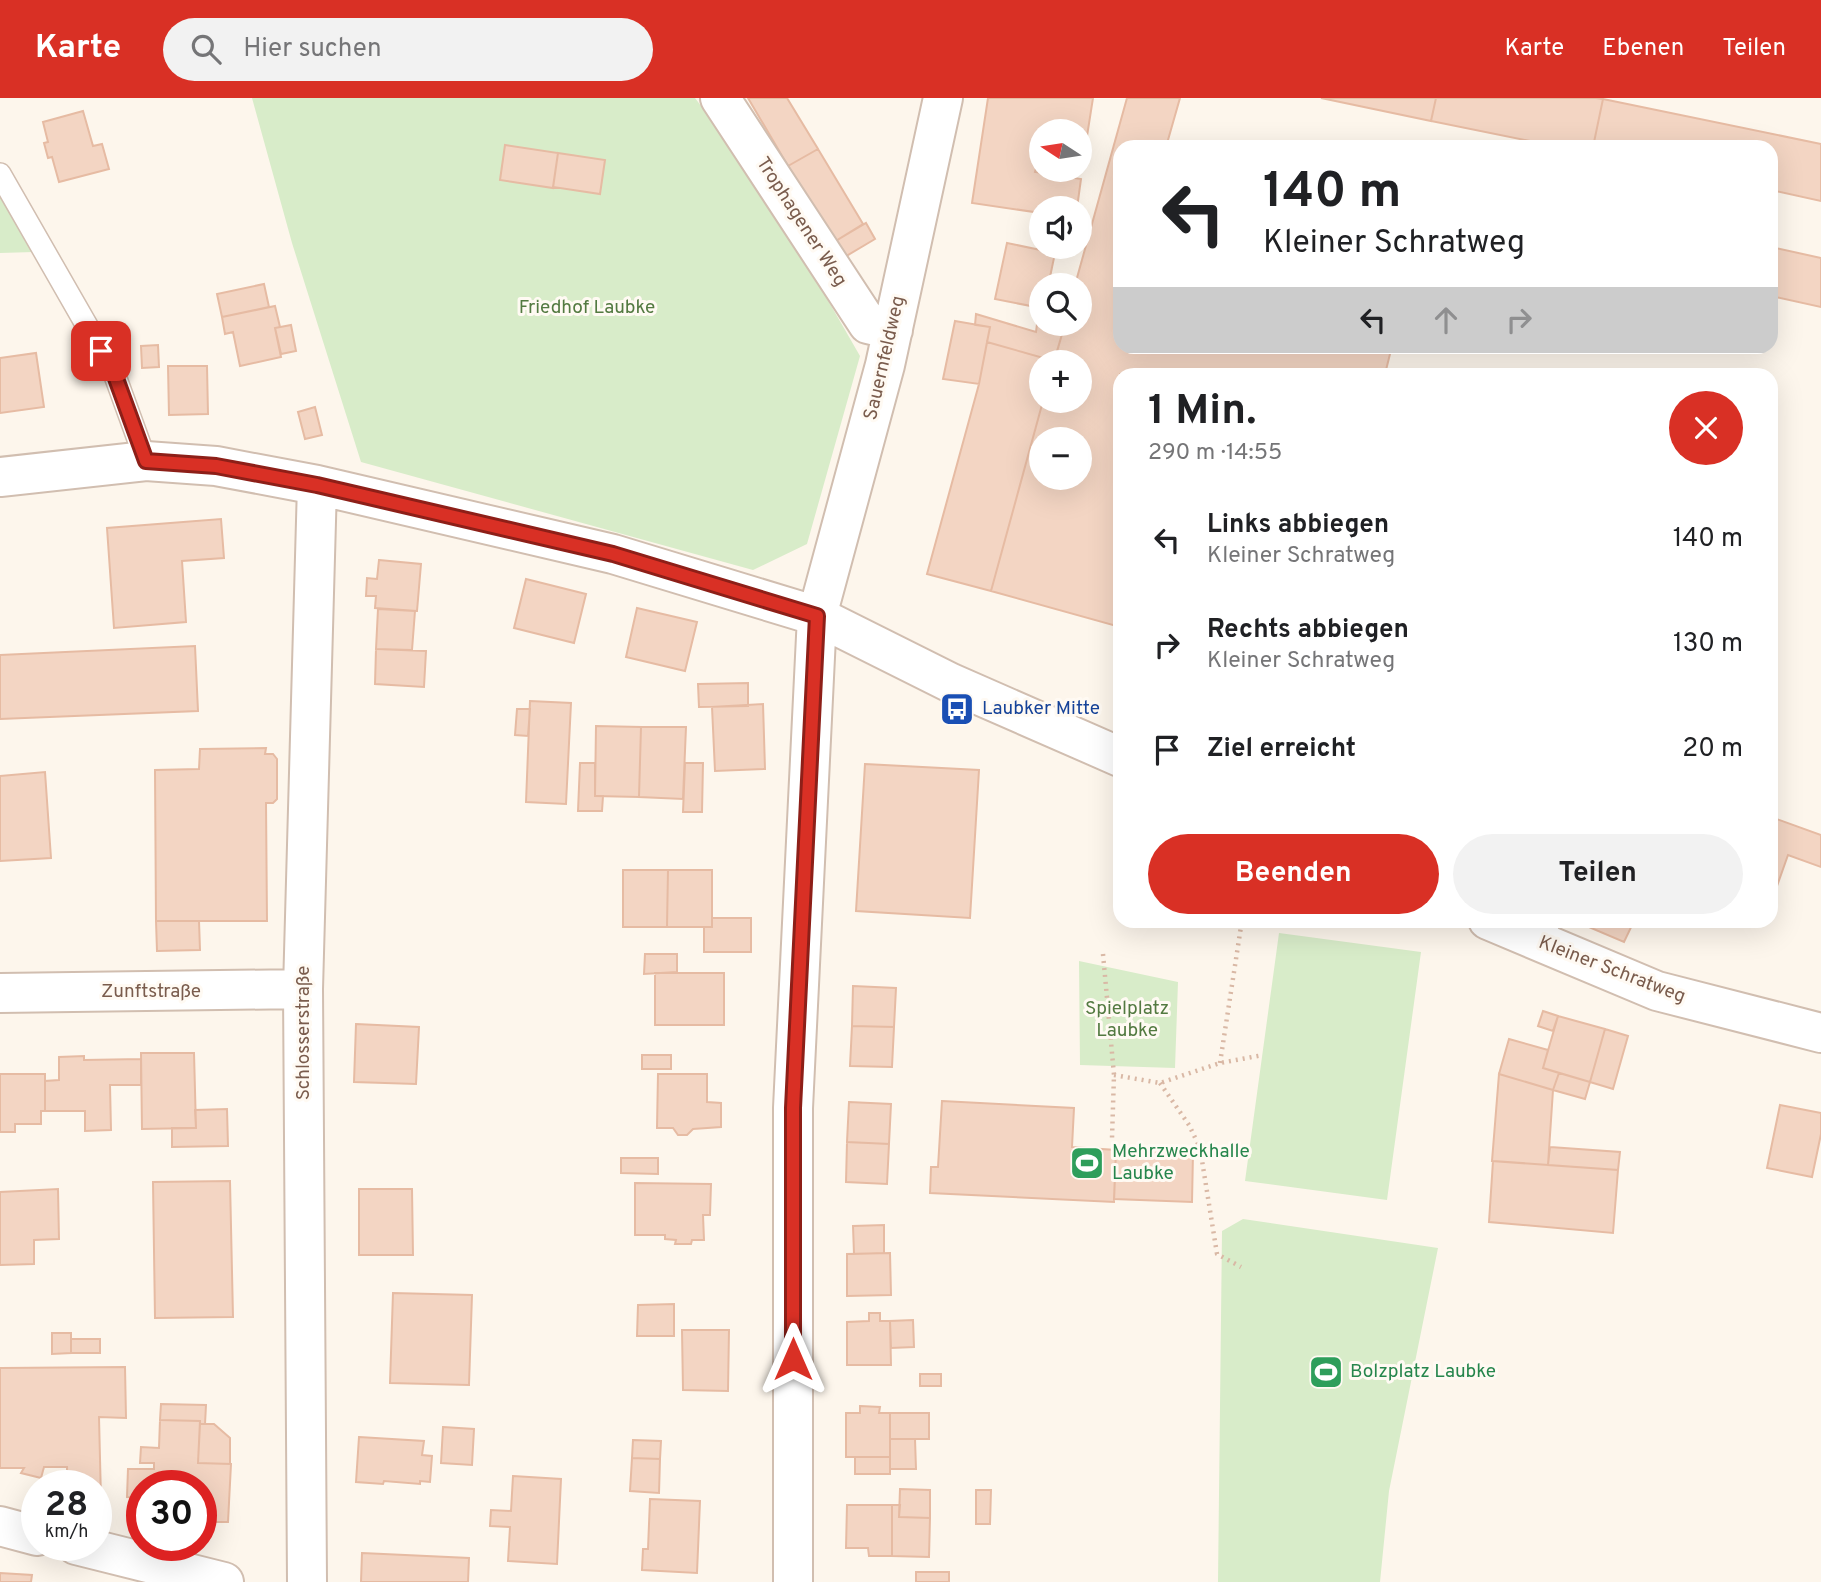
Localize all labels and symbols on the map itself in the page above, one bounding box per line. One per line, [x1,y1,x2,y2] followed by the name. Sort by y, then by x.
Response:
[1029,119,1092,182] north arrow
[750,153,852,291] street label: Trophagener Weg
[859,294,911,422] street label: Sauernfeldweg
[519,296,655,320] park label: Friedhof Laubke
[71,321,131,381] pin
[938,690,976,728] bus stop icon: Laubker Mitte
[982,697,1100,721] place label: Laubker Mitte
[1535,931,1689,1009] street label: Kleiner Schratweg
[292,966,316,1100] street label: Schlosserstraße
[101,980,201,1004] street label: Zunftstraße
[1085,997,1169,1043] park label: Spielplatz Laubke
[1112,1140,1250,1186] place label: Mehrzweckhalle Laubke
[1068,1144,1106,1182] sports icon: Mehrzweckhalle Laubke
[756,1322,830,1396] position arrow
[1307,1353,1345,1391] sports icon: Bolzplatz Laubke
[1350,1360,1496,1384] place label: Bolzplatz Laubke
[126,1470,217,1561] speed limit sign: 30

